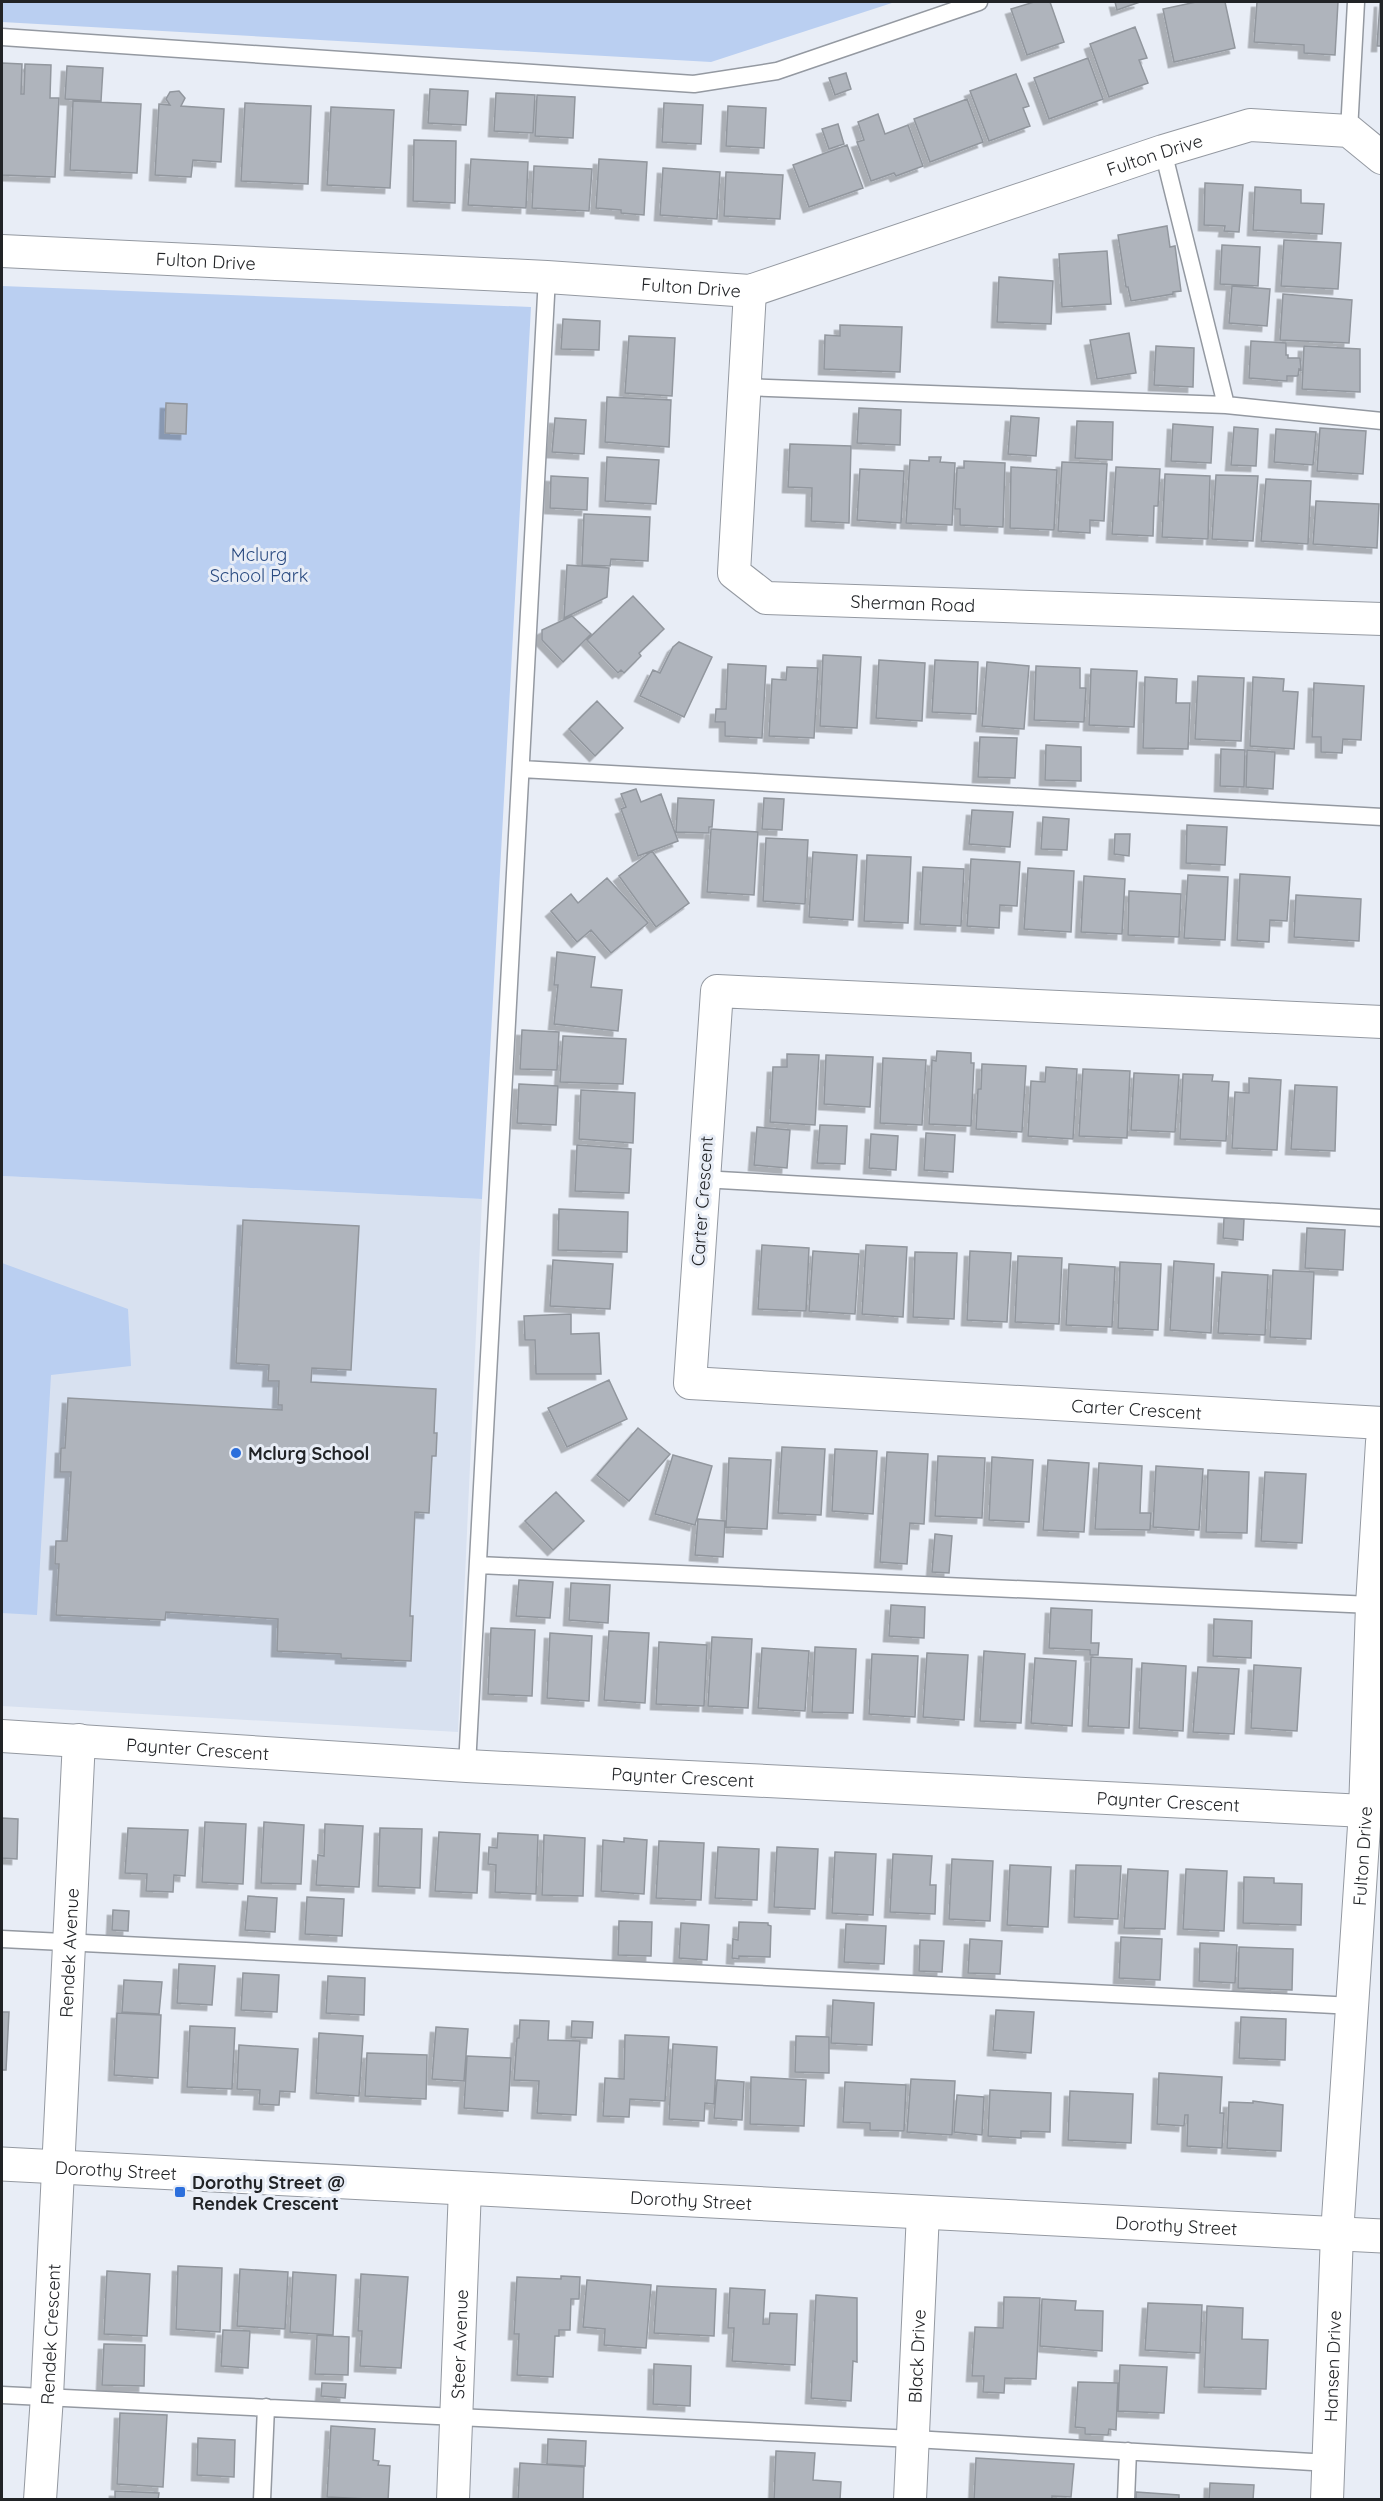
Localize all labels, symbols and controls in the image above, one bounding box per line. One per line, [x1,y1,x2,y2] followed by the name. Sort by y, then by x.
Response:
[1103,128,1205,181] street label: Fulton Drive
[155,247,256,275] street label: Fulton Drive
[640,272,742,302] street label: Fulton Drive
[210,543,308,587] park label: Mclurg School Park
[850,589,976,617] street label: Sherman Road
[686,1135,718,1267] street label: Carter Crescent
[1071,1394,1202,1424] street label: Carter Crescent
[248,1442,369,1465] place label: Mclurg School
[229,1446,243,1460] marker: Mclurg School
[125,1733,270,1765] street label: Paynter Crescent
[611,1762,755,1792] street label: Paynter Crescent
[1096,1786,1240,1816] street label: Paynter Crescent
[1347,1805,1377,1907] street label: Fulton Drive
[54,1887,83,2018] street label: Rendek Avenue
[54,2155,177,2185] street label: Dorothy Street
[192,2171,345,2215] place label: Dorothy Street @ Rendek Crescent
[173,2185,187,2199] marker: Dorothy Street @ Rendek Crescent
[630,2185,753,2215] street label: Dorothy Street
[1115,2211,1238,2240] street label: Dorothy Street
[35,2263,65,2406] street label: Rendek Crescent
[445,2289,473,2399] street label: Steer Avenue
[903,2309,930,2404] street label: Black Drive
[1318,2310,1346,2422] street label: Hansen Drive

